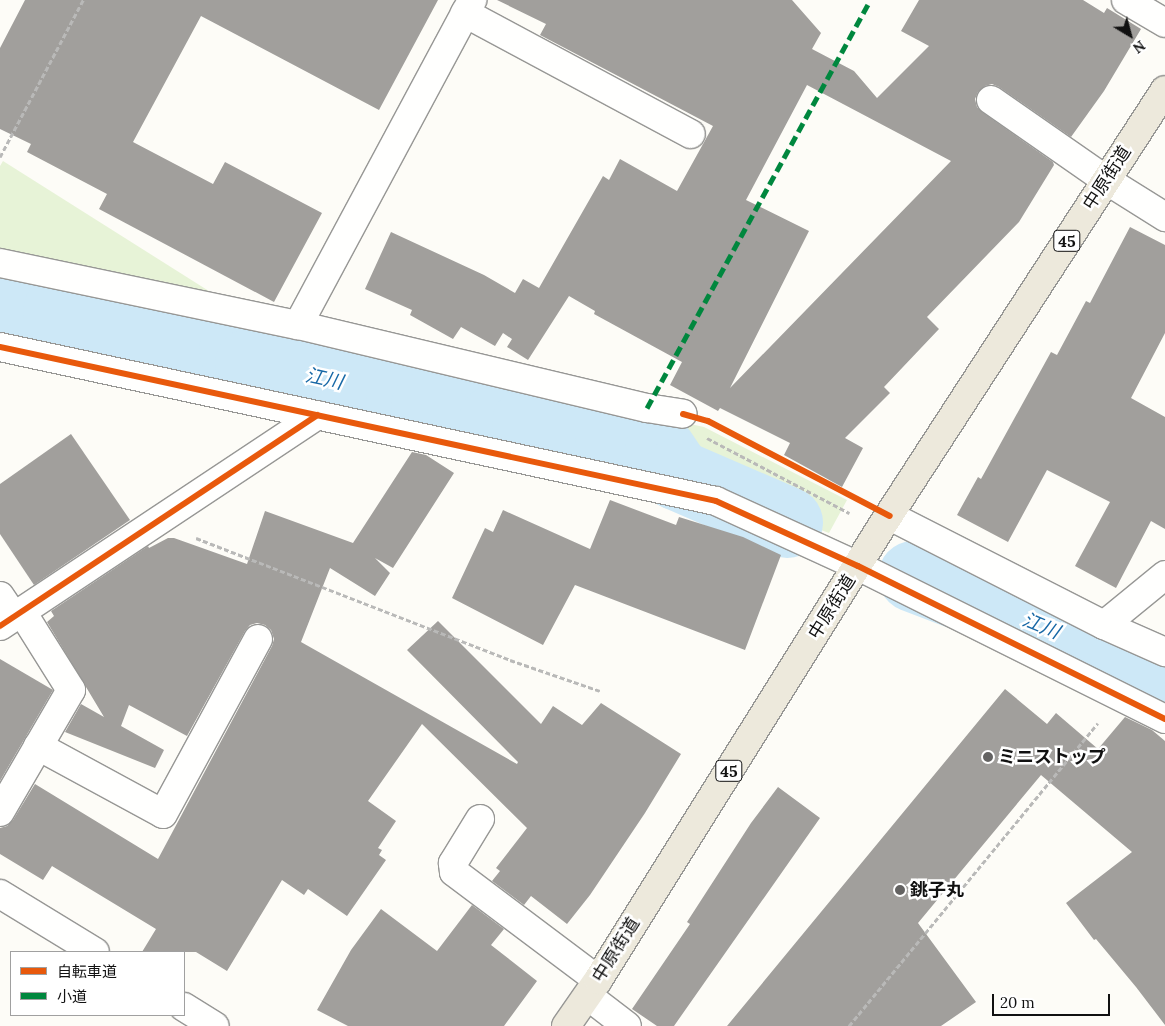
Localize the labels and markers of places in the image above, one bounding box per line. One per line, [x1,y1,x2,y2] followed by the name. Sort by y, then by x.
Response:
[998,746,1106,768] place label: ミニストップ
[982,751,994,763] marker: ミニストップ
[910,879,964,901] place label: 銚子丸
[894,884,906,896] marker: 銚子丸

